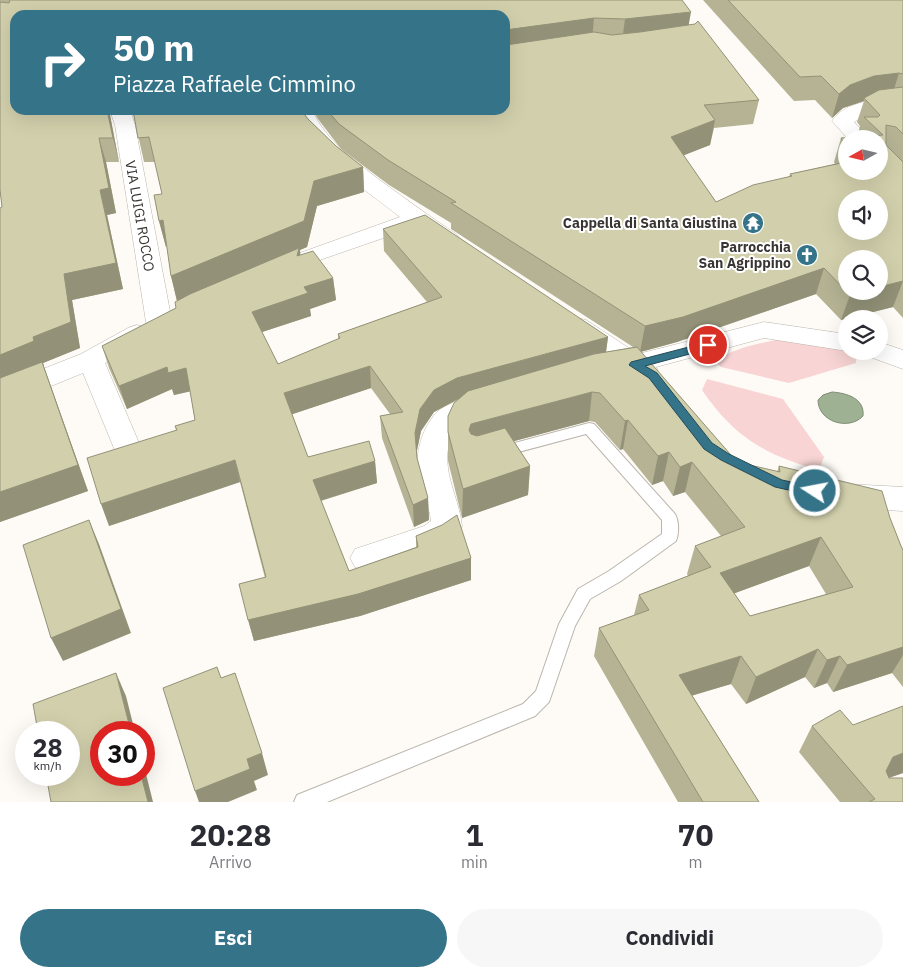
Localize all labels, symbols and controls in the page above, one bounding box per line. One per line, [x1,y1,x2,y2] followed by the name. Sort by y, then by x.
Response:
[113,25,195,71] text: 50 m
[30,30,95,95] icon: right
[113,69,356,98] text: Piazza Raffaele Cimmino
[838,130,888,180] north arrow
[838,130,888,360] map controls
[121,159,159,273] street label: VIA LUIGI ROCCO
[838,190,888,240] button: sound
[741,211,765,235] temple icon: Cappella di Santa Giustina
[563,214,737,232] place label: Cappella di Santa Giustina
[698,238,791,272] place label: Parrocchia San Agrippino
[795,243,819,267] church icon: Parrocchia San Agrippino
[838,250,888,300] button: search
[838,310,888,360] button: layers
[687,324,729,366] pin
[694,331,722,359] icon: arrive
[788,464,840,516] position arrow
[90,721,155,786] speed limit sign: 30
[32,731,63,764] text: 28
[33,758,62,773] text: km/h
[190,815,271,854] text: 20:28
[465,815,483,854] text: 1
[677,815,713,854] text: 70
[209,852,252,872] text: Arrivo
[461,852,488,872] text: min
[688,852,702,872] text: m
[20,909,447,967] button: Esci
[457,909,883,967] button: Condividi

